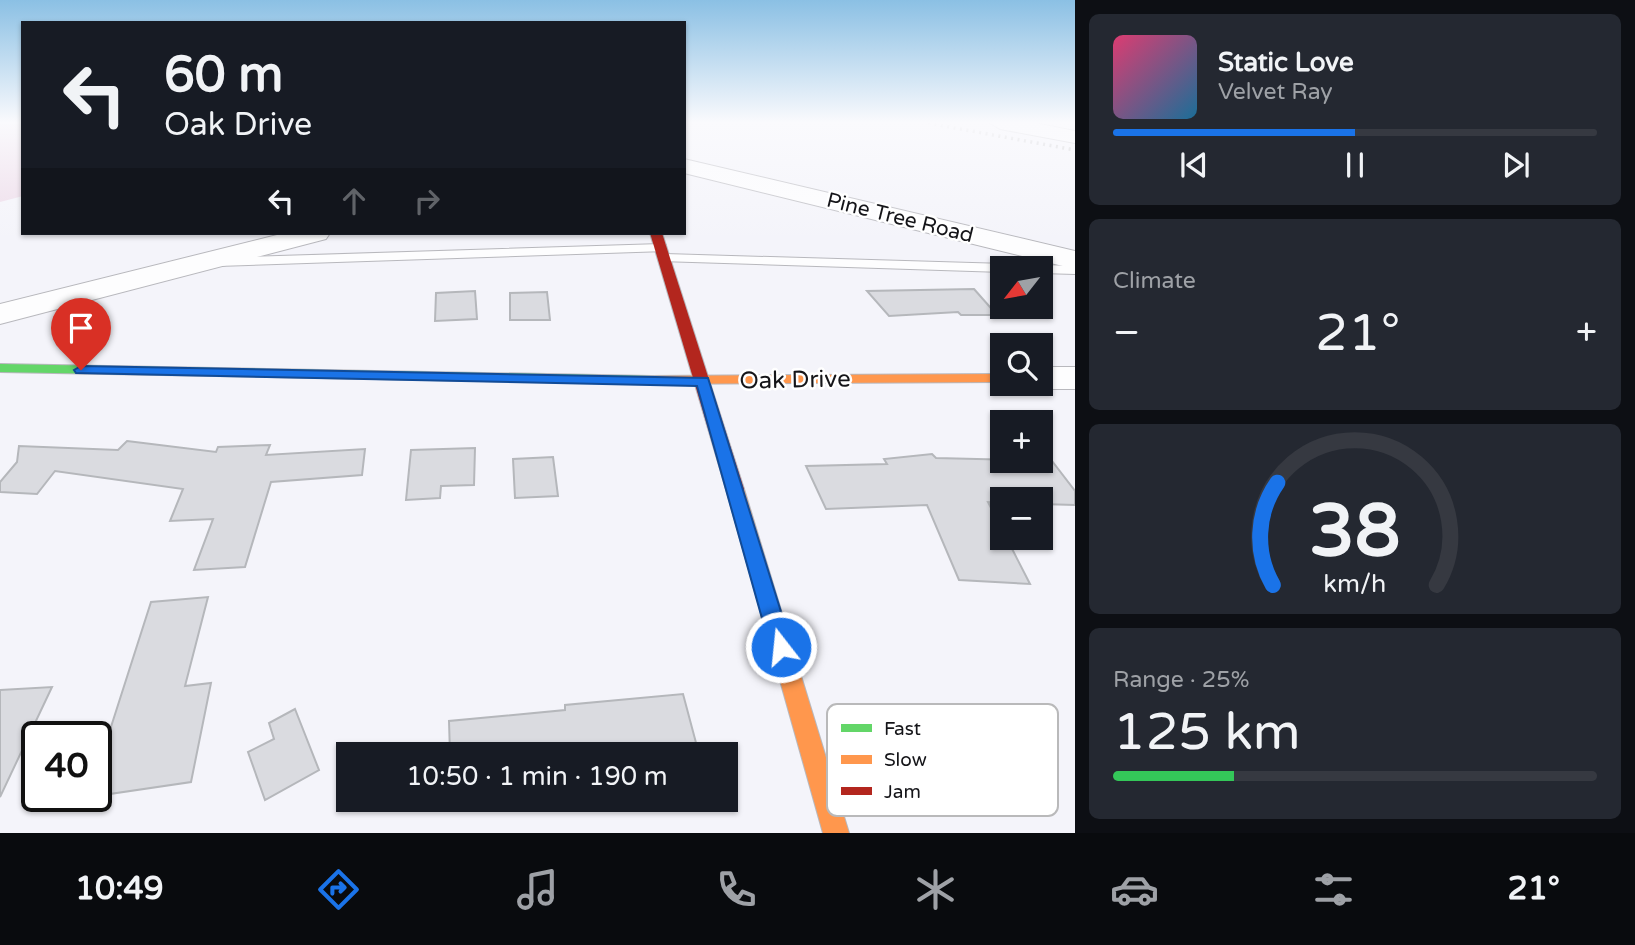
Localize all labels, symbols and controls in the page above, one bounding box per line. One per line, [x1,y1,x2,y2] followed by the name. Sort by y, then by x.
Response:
[164,46,283,105] text: 60 m
[1218,47,1354,78] text: Static Love
[49,49,140,140] icon: left
[1218,78,1333,106] text: Velvet Ray
[164,106,312,144] text: Oak Drive
[1175,146,1213,184] icon: previous
[1336,146,1374,184] icon: pause
[1497,146,1535,184] icon: next
[262,182,300,220] icon: left
[335,182,373,220] icon: ahead
[408,182,446,220] icon: right
[824,188,976,248] street label: Pine Tree Road
[990,256,1054,318] north arrow
[990,256,1053,550] map controls
[1113,267,1196,295] text: Climate
[51,298,111,370] pin
[1315,302,1400,365] text: 21°
[62,309,100,347] icon: arrive
[1113,310,1140,356] text: −
[1576,310,1597,356] text: +
[990,333,1053,396] button: search
[739,365,851,395] street label: Oak Drive
[990,410,1053,473] button: +
[990,487,1053,550] button: −
[1309,488,1401,576] text: 38
[1324,569,1386,599] text: km/h
[744,610,818,684] position arrow
[1113,666,1249,694] text: Range · 25%
[1113,701,1301,764] text: 125 km
[827,704,1058,816] legend
[884,718,921,740] text: Fast
[21,721,112,812] speed limit sign: 40
[884,749,927,771] text: Slow
[406,761,668,792] text: 10:50 · 1 min · 190 m
[884,781,921,803] text: Jam
[314,865,363,914] icon: directions
[513,865,562,914] icon: music
[712,865,761,914] icon: phone
[911,865,960,914] icon: climate
[1110,865,1159,914] icon: car
[1309,865,1358,914] icon: filters
[75,870,164,908] text: 10:49
[1508,870,1560,908] text: 21°

